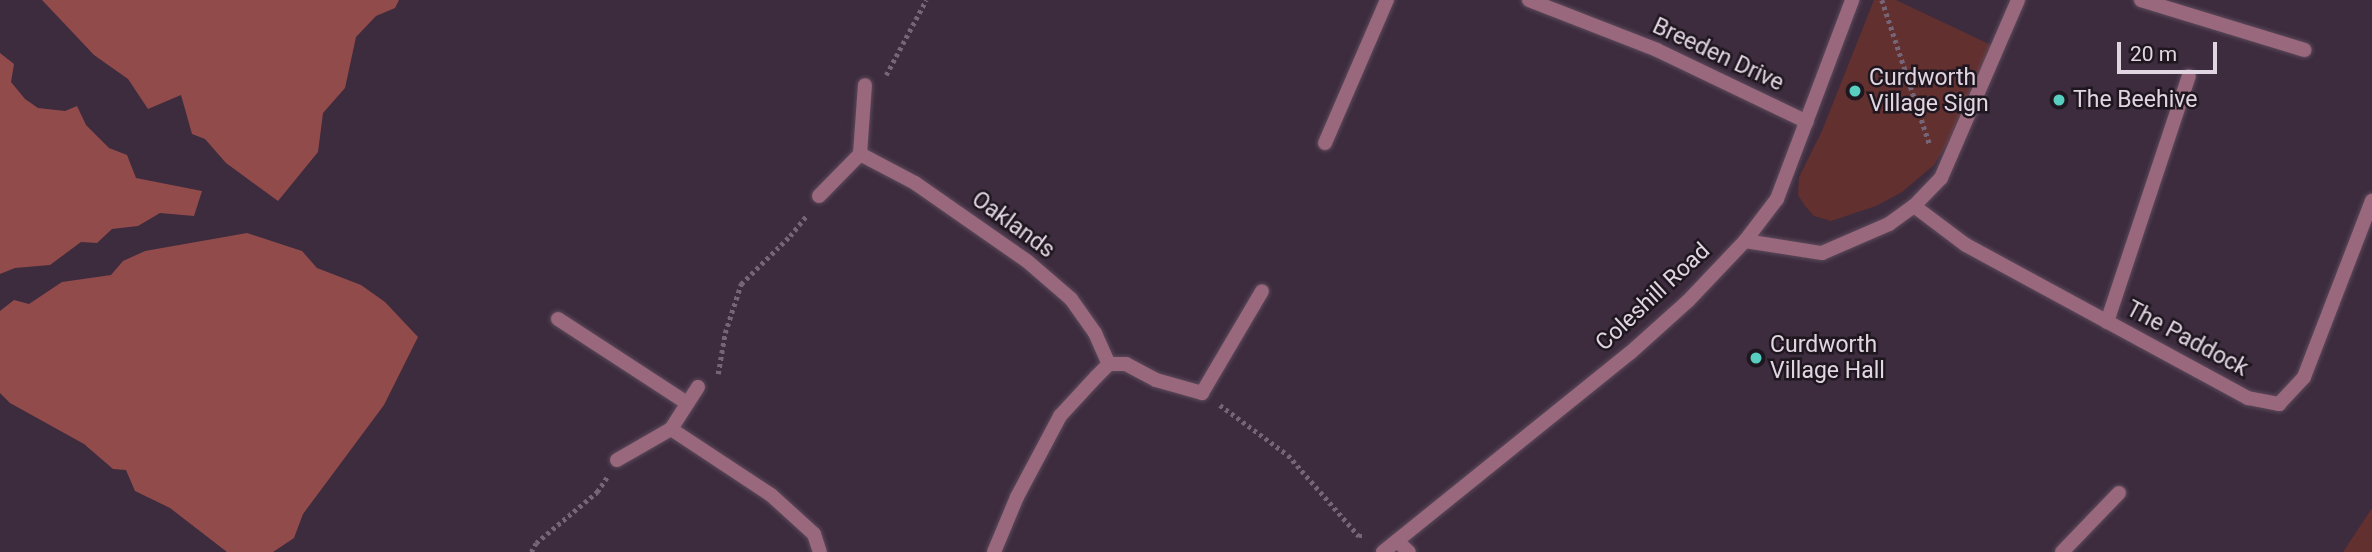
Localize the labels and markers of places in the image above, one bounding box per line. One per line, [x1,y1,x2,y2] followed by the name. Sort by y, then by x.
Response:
[1869,64,1989,118] place label: Curdworth Village Sign
[1847,83,1863,99] marker: Curdworth Village Sign
[2073,86,2197,114] place label: The Beehive
[2051,92,2067,108] marker: The Beehive
[1770,331,1885,385] place label: Curdworth Village Hall
[1748,350,1764,366] marker: Curdworth Village Hall

